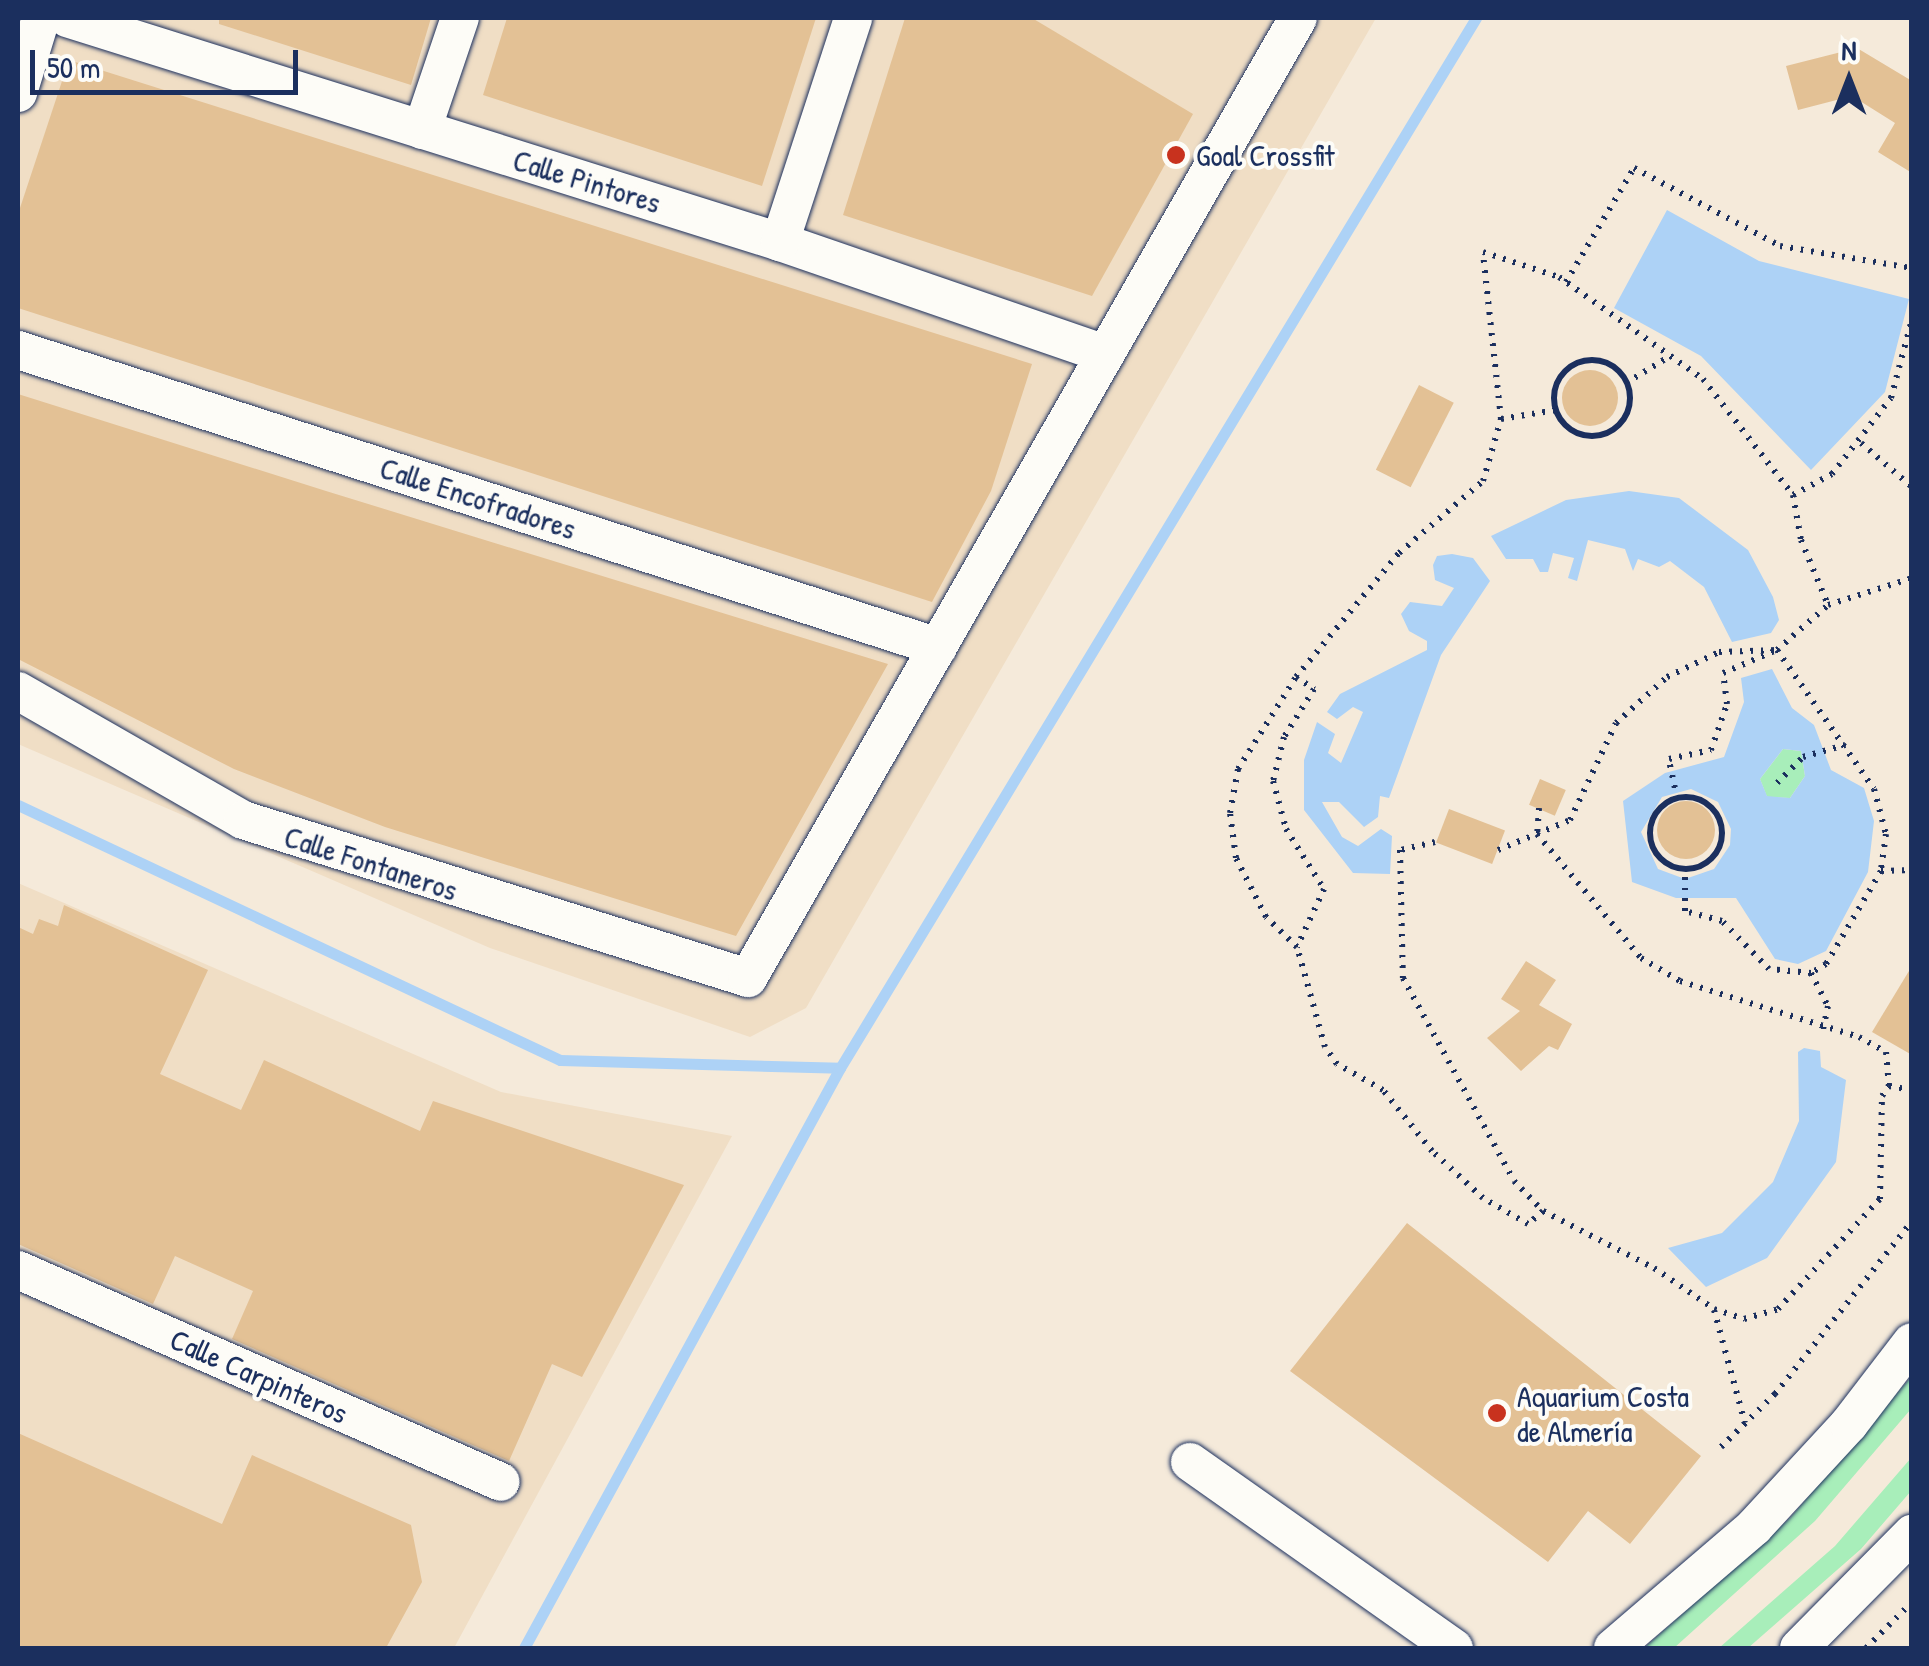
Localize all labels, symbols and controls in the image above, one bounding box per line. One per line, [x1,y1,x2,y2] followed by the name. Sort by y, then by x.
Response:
[35,30,302,92] scale bar
[1799,30,1899,130] north arrow
[1842,31,1856,69] text: N
[47,47,100,87] text: 50 m
[1196,137,1335,173] place label: Goal Crossfit
[509,142,665,220] street label: Calle Pintores
[1165,144,1187,166] marker: Goal Crossfit
[376,449,580,547] street label: Calle Encofradores
[280,818,462,908] street label: Calle Fontaneros
[165,1321,353,1431] street label: Calle Carpinteros
[1517,1378,1689,1448] place label: Aquarium Costa de Almería
[1486,1402,1508,1424] marker: Aquarium Costa de Almería

